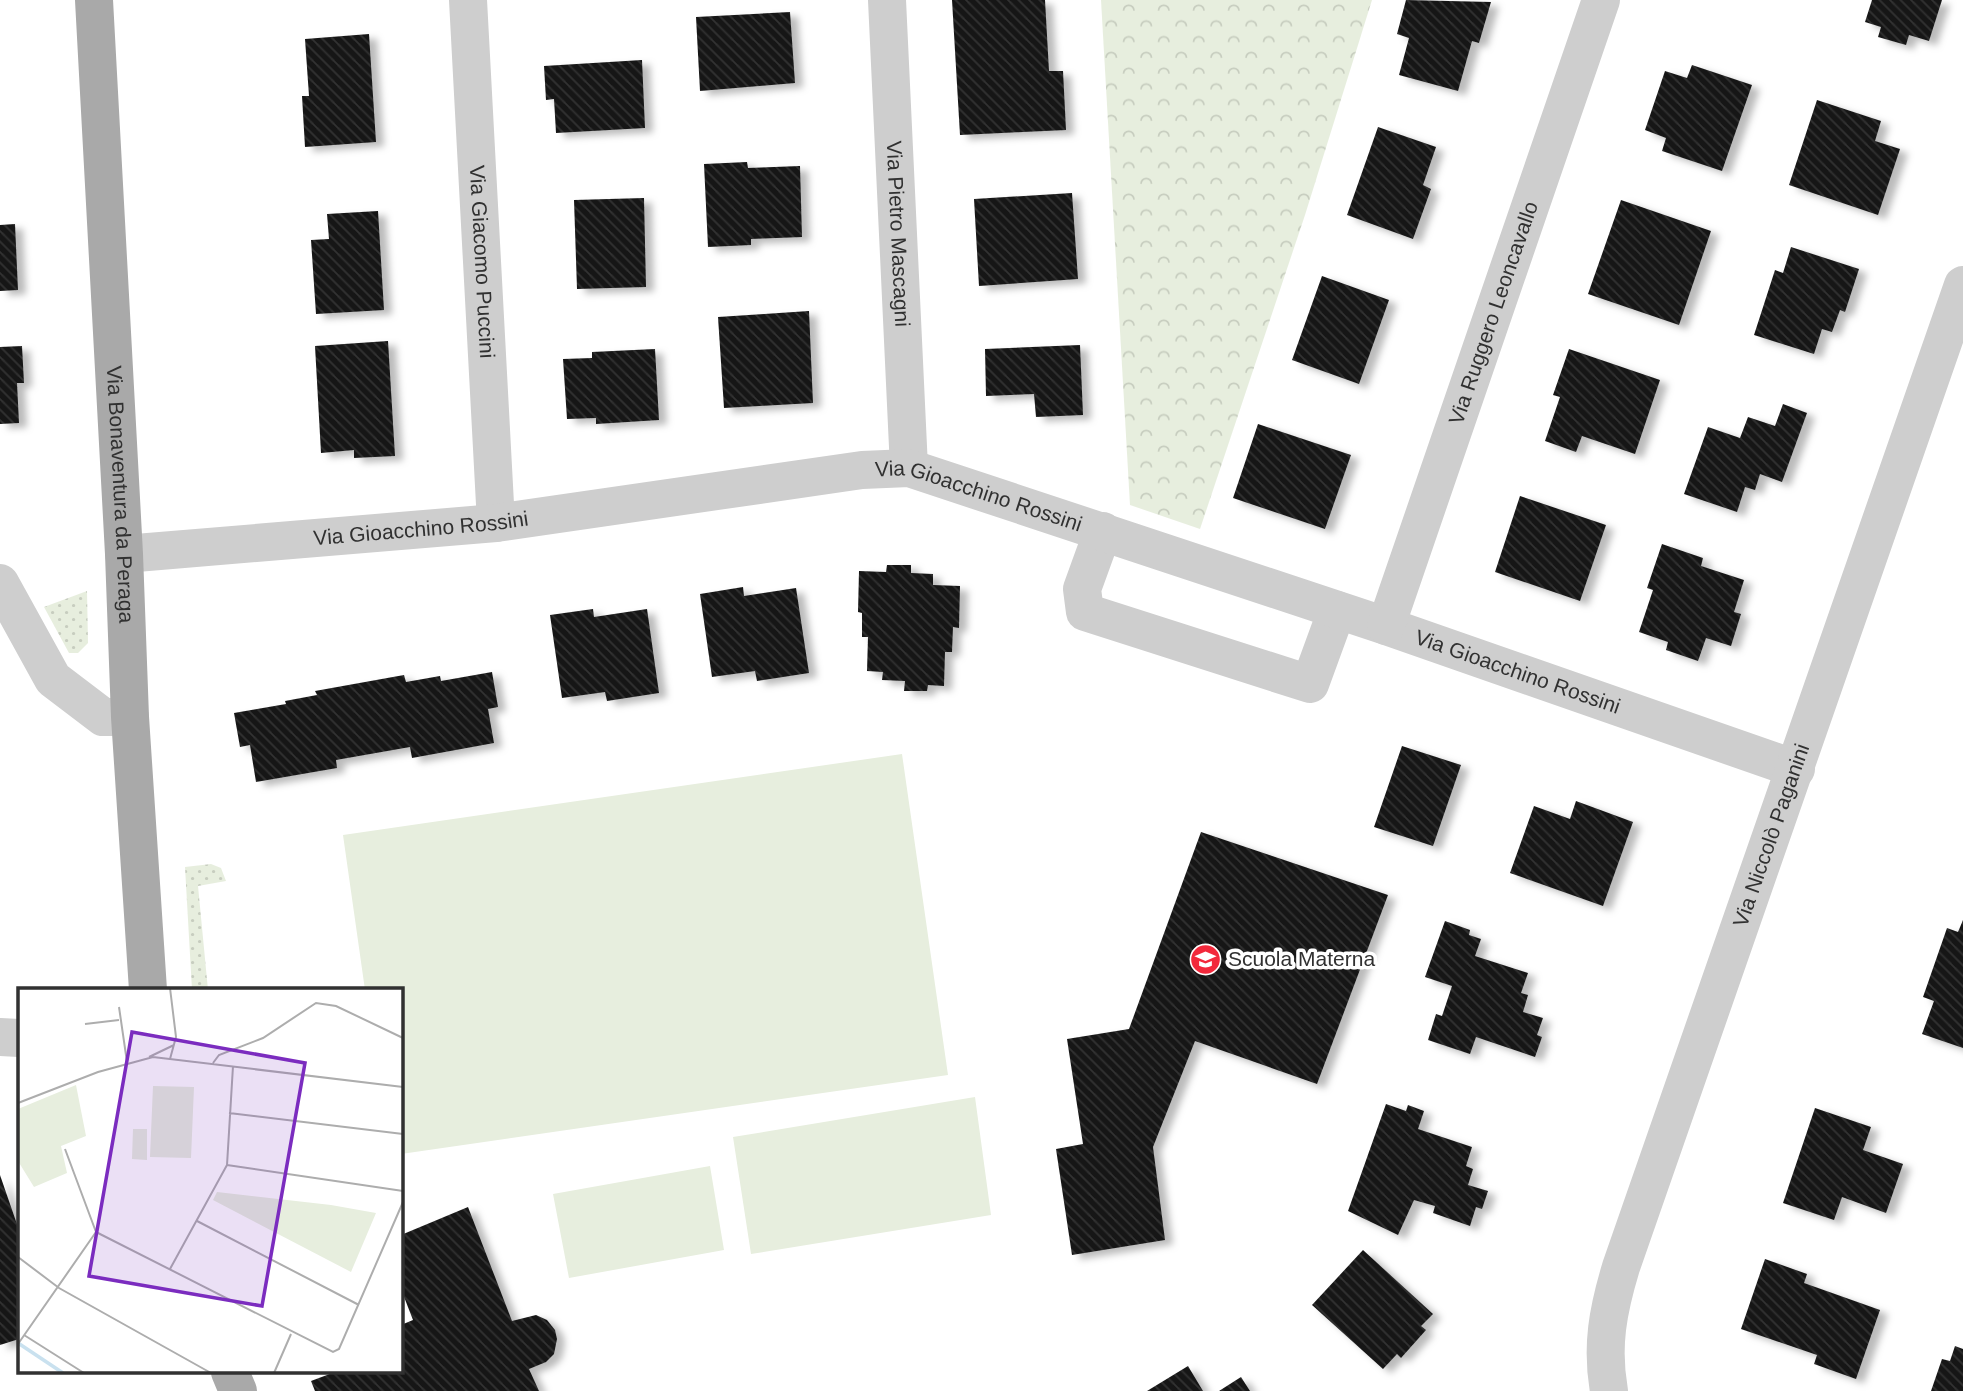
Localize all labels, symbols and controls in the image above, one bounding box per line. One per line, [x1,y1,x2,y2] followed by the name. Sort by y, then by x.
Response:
[883,140,914,327] street label: Via Pietro Mascagni
[466,164,499,359] street label: Via Giacomo Puccini
[1444,198,1542,427] street label: Via Ruggero Leoncavallo
[103,365,139,624] street label: Via Bonaventura da Peraga
[875,456,1085,536] street label: Via Gioacchino Rossini
[312,506,530,549] street label: Via Gioacchino Rossini
[1412,625,1623,718] street label: Via Gioacchino Rossini
[1728,741,1813,930] street label: Via Niccolò Paganini
[1188,942,1222,976] school or university icon: Scuola Materna
[1228,947,1375,970] place label: Scuola Materna
[18,988,402,1374] inset map

